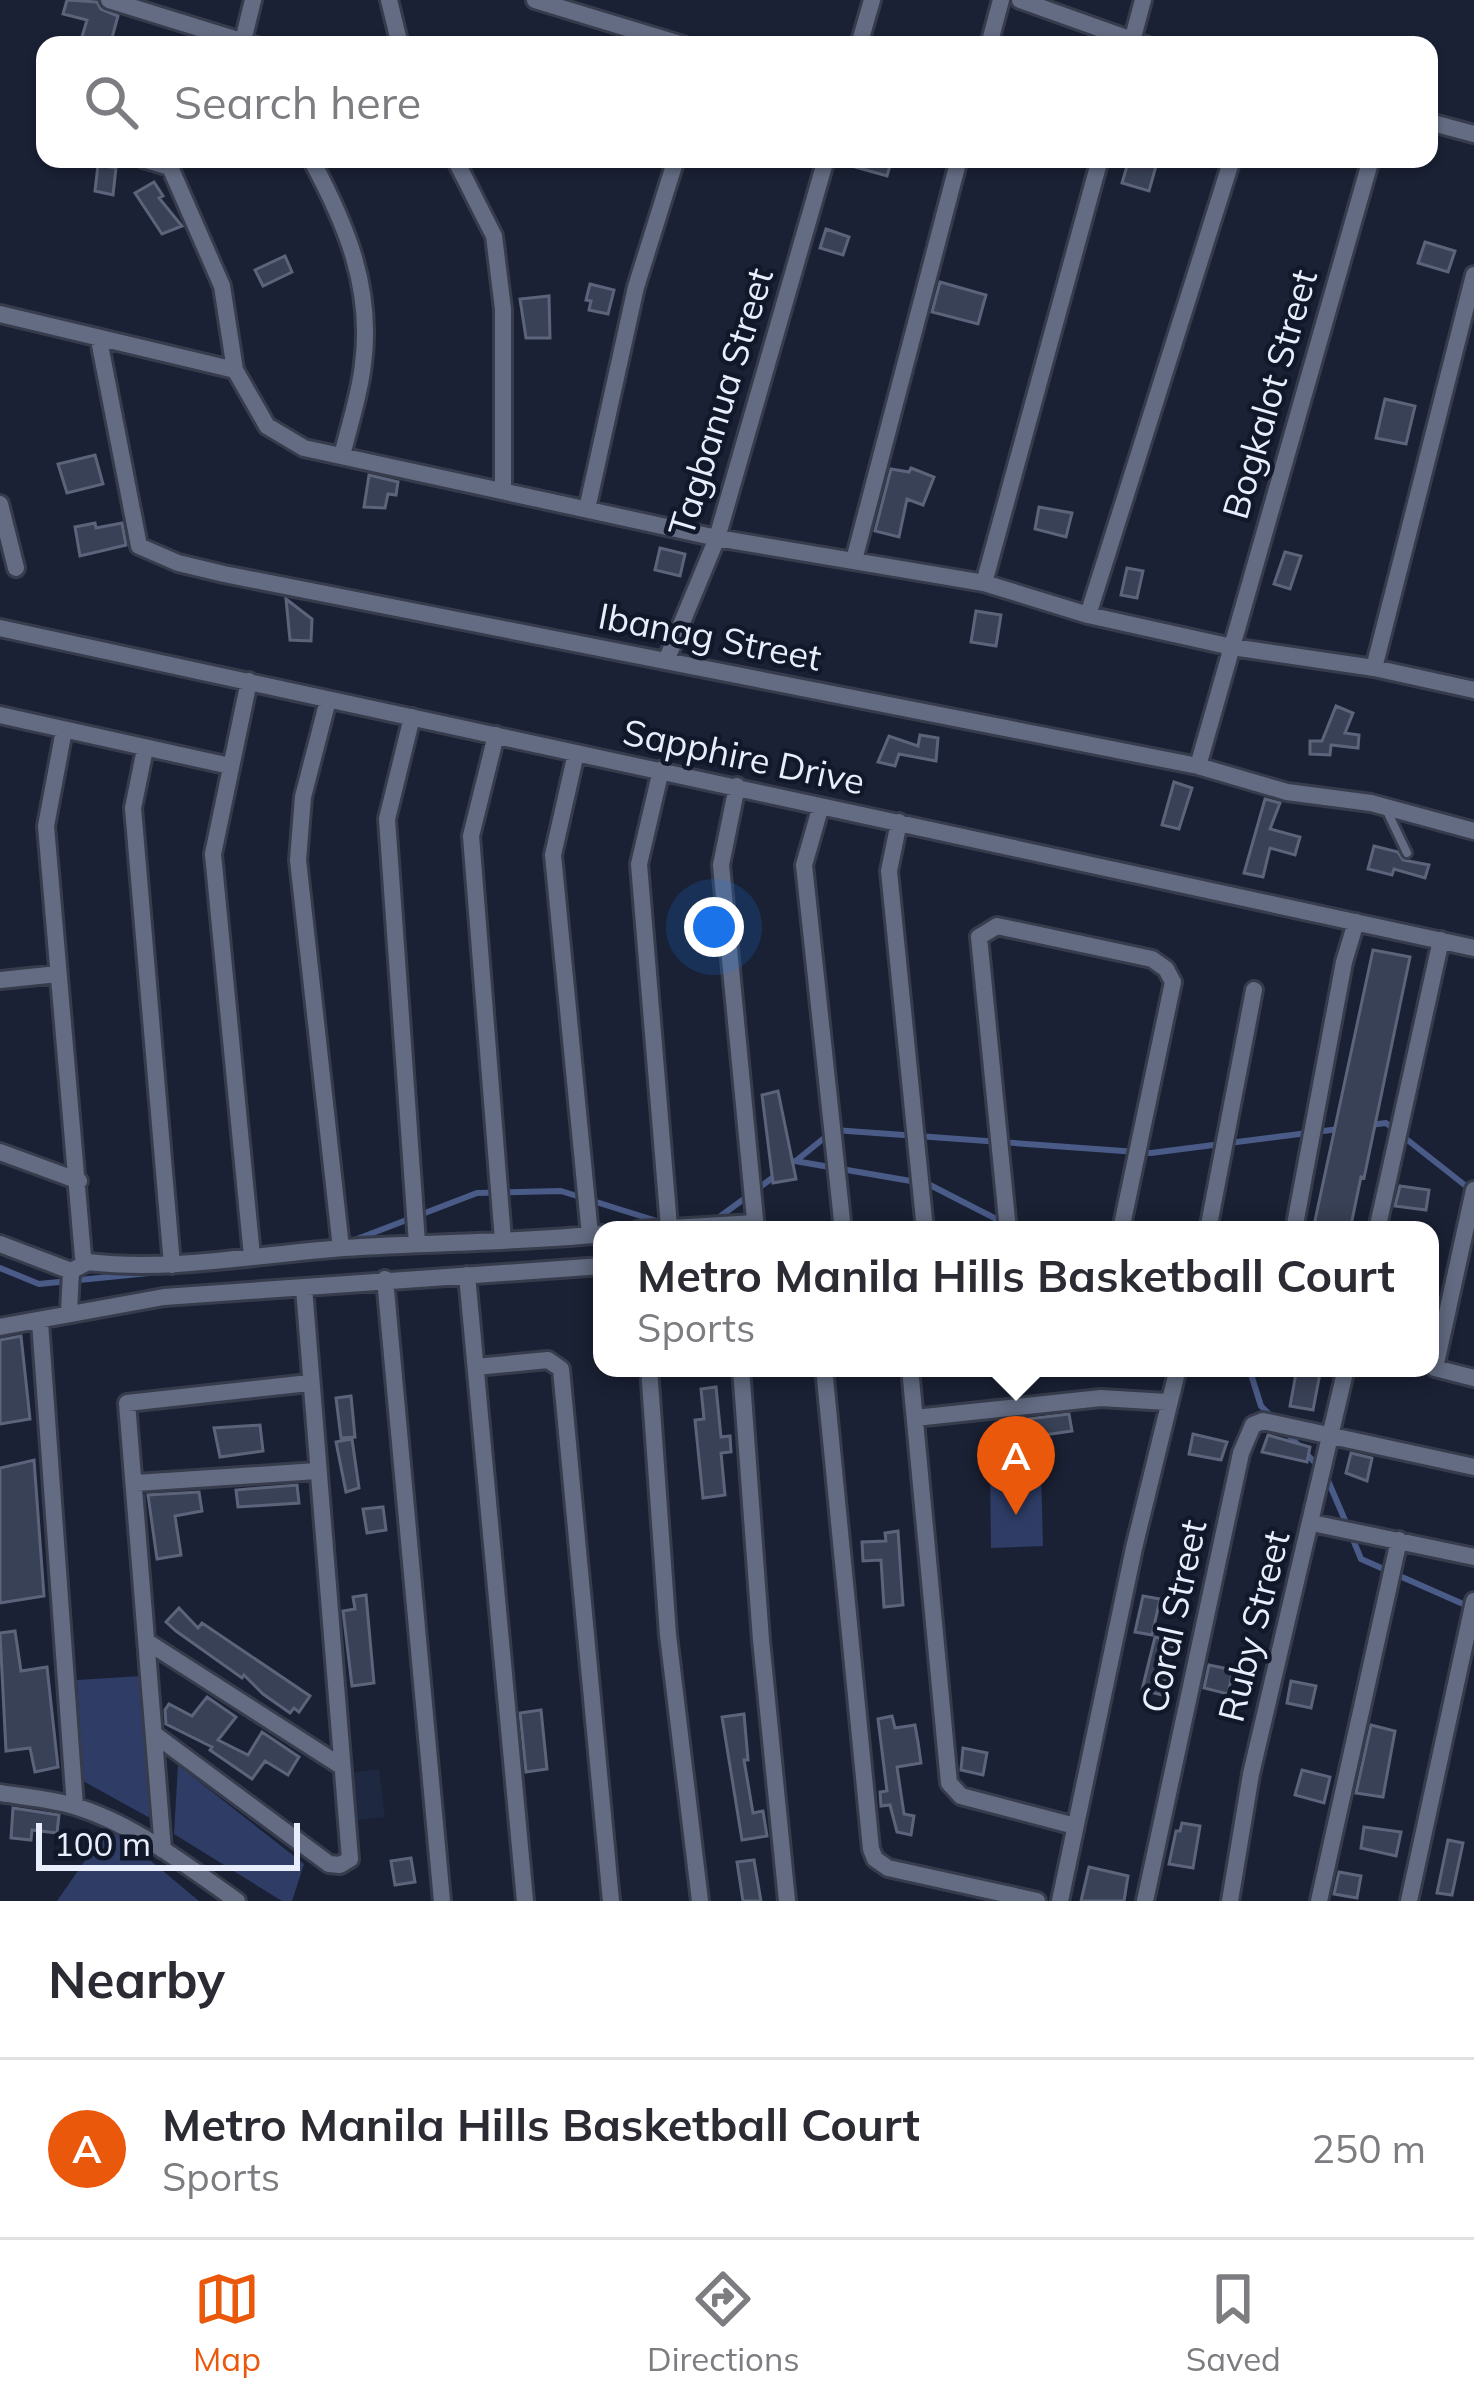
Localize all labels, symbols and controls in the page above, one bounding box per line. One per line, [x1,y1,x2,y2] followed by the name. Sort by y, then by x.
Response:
[36,36,1438,168] search box
[78,69,144,135] icon: search
[174,74,421,130] text: Search here
[658,263,782,541] street label: Tagbanua Street
[1212,264,1326,524] street label: Bogkalot Street
[595,592,825,680] street label: Ibanag Street
[619,708,869,804] street label: Sapphire Drive
[684,897,744,957] your location
[593,1221,1439,1377] popup
[637,1247,1395,1303] text: Metro Manila Hills Basketball Court
[637,1303,755,1352] text: Sports
[977,1416,1055,1515] pin: A
[1131,1515,1215,1717] street label: Coral Street
[1208,1526,1298,1726] street label: Ruby Street
[36,1817,300,1870] scale bar
[54,1823,151,1864] text: 100 m
[48,1947,225,2011] text: Nearby
[162,2096,920,2152] text: Metro Manila Hills Basketball Court
[72,2124,102,2173] text: A
[1311,2124,1426,2173] text: 250 m
[162,2152,280,2201] text: Sports
[193,2266,261,2379] tab: Map
[647,2266,800,2379] tab: Directions
[1186,2266,1281,2379] tab: Saved

